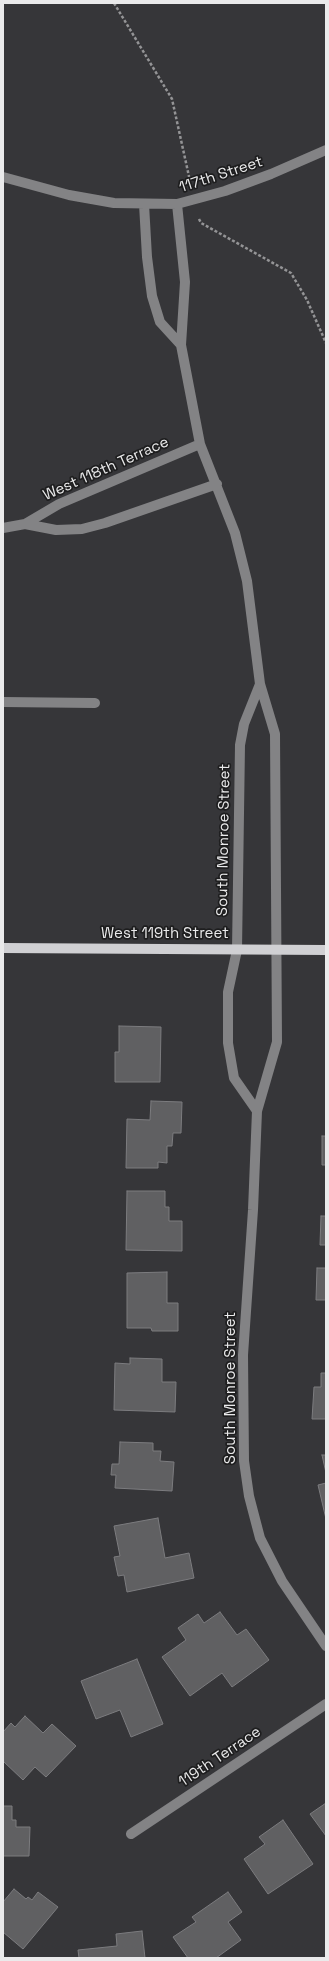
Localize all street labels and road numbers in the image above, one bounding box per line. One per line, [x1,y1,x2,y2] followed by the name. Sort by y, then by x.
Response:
[177,153,265,197] street label: 117th Street
[40,433,172,505] street label: West 118th Terrace
[214,764,234,916] street label: South Monroe Street
[101,925,229,943] street label: West 119th Street
[222,1312,240,1464] street label: South Monroe Street
[176,1723,264,1791] street label: 119th Terrace

